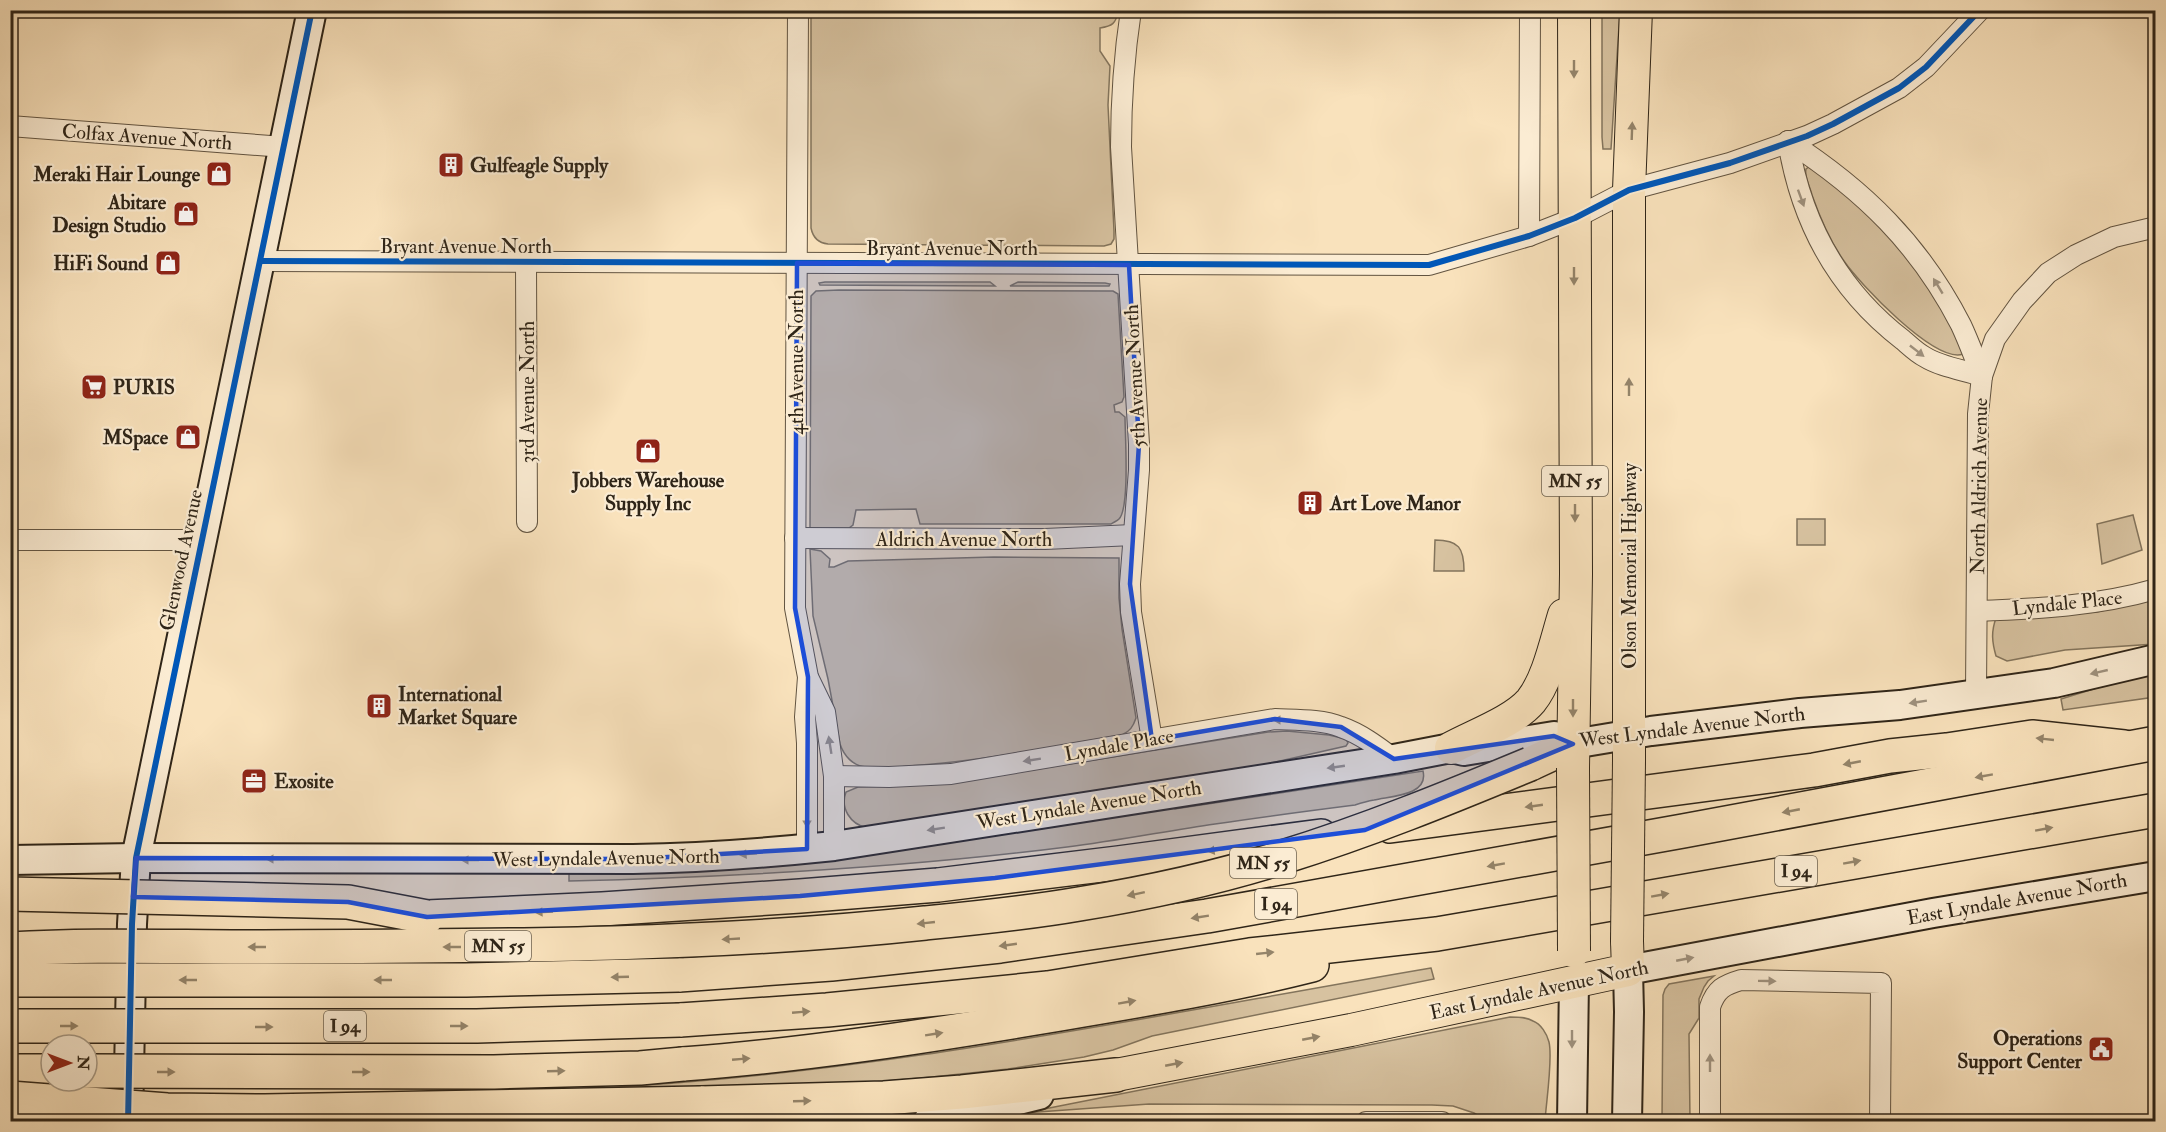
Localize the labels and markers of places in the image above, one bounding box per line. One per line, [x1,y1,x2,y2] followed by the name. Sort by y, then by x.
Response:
[436,150,466,180] building icon: Gulfeagle Supply
[470,153,609,179] place label: Gulfeagle Supply
[204,159,234,189] shop icon: Meraki Hair Lounge
[32,162,201,188] place label: Meraki Hair Lounge
[52,190,167,239] place label: Abitare Design Studio
[171,199,201,229] shop icon: Abitare Design Studio
[153,248,183,278] shop icon: HiFi Sound
[53,251,148,276] place label: HiFi Sound
[79,372,109,402] supermarket icon: PURIS
[113,375,175,400] place label: PURIS
[173,422,203,452] shop icon: MSpace
[102,425,169,451] place label: MSpace
[633,436,663,466] shop icon: Jobbers Warehouse Supply Inc
[571,468,725,517] place label: Jobbers Warehouse Supply Inc
[1295,488,1325,518] building icon: Art Love Manor
[1329,491,1461,516] place label: Art Love Manor
[397,682,518,731] place label: International Market Square
[364,691,394,721] building icon: International Market Square
[239,766,269,796] office icon: Exosite
[274,769,334,794] place label: Exosite
[1957,1026,2083,1075] place label: Operations Support Center
[2086,1034,2116,1064] public building icon: Operations Support Center

